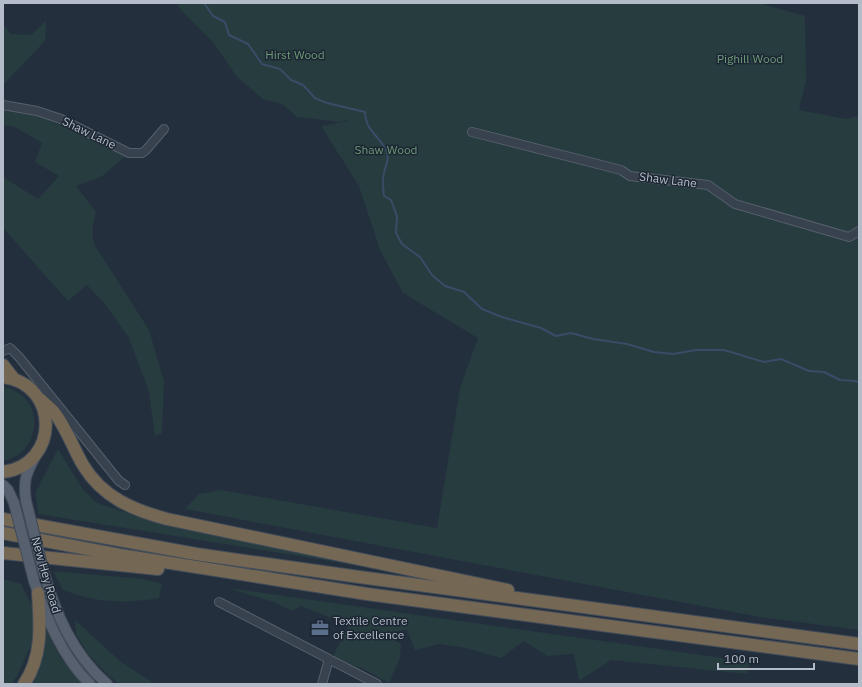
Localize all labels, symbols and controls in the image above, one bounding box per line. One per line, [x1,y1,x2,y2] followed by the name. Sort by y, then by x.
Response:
[265,47,325,62] park label: Hirst Wood
[717,51,783,66] park label: Pighill Wood
[60,113,119,152] street label: Shaw Lane
[354,142,418,157] park label: Shaw Wood
[638,169,698,191] street label: Shaw Lane
[28,535,65,615] street label: New Hey Road
[333,613,408,642] place label: Textile Centre of Excellence
[310,618,330,638] office icon: Textile Centre of Excellence
[718,645,814,671] scale bar
[724,651,759,666] text: 100 m

